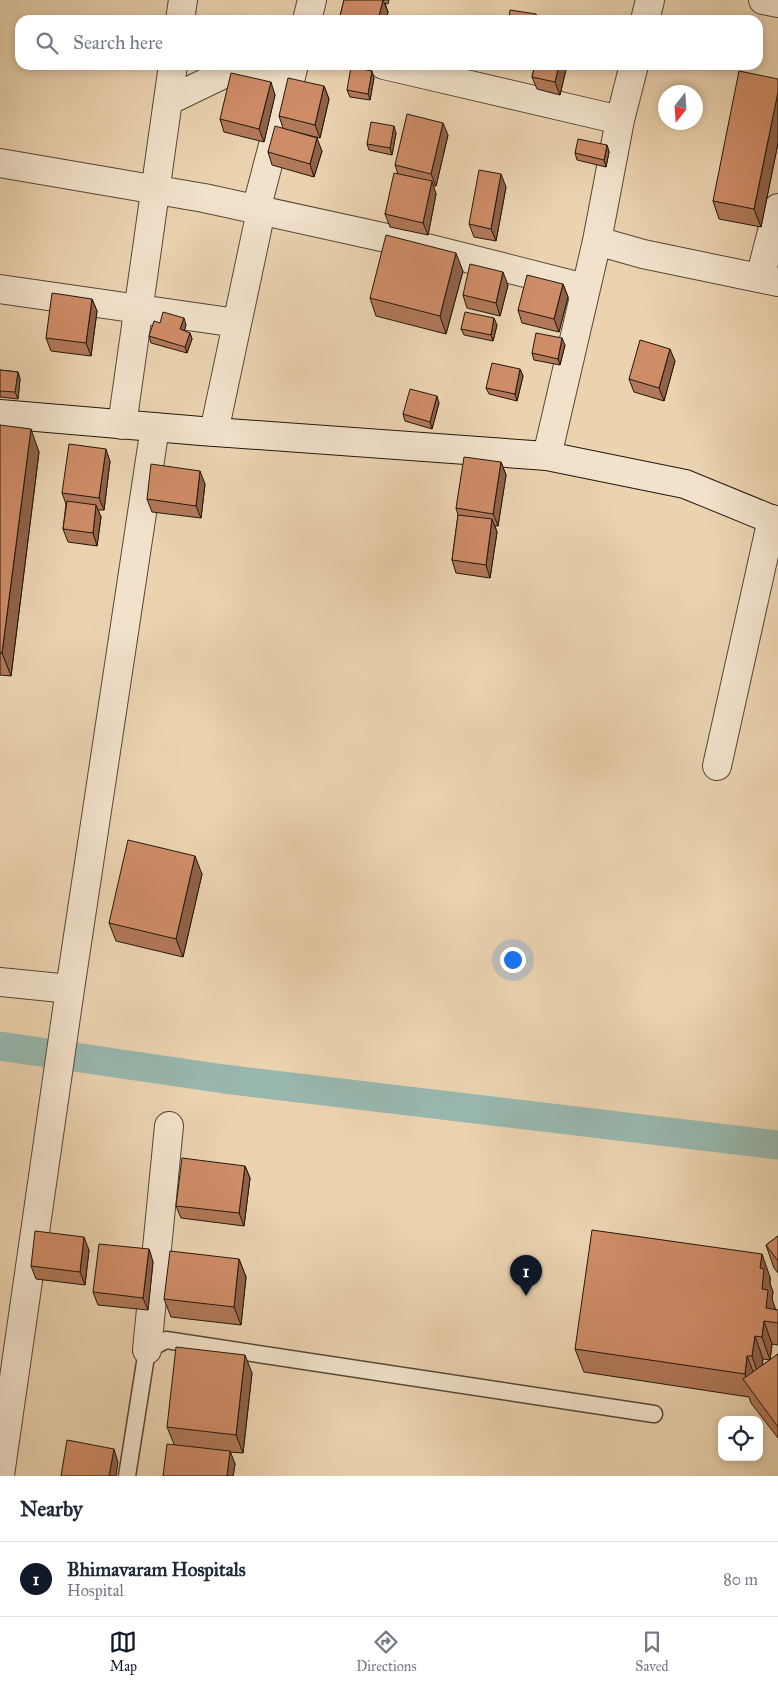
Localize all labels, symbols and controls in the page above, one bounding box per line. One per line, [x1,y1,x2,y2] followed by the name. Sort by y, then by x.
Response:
[15,15,763,70] search box
[33,29,61,57] icon: search
[73,31,163,54] text: Search here
[658,85,703,130] north arrow
[500,947,526,973] your location
[510,1255,542,1296] pin: 1
[718,1416,763,1461] map controls
[718,1416,763,1461] button: locate
[20,1496,83,1522] text: Nearby
[67,1558,246,1581] text: Bhimavaram Hospitals
[33,1570,39,1589] text: 1
[723,1570,758,1589] text: 80 m
[67,1581,124,1600] text: Hospital
[109,1628,137,1675] tab: Map
[356,1628,417,1675] tab: Directions
[635,1628,669,1675] tab: Saved

